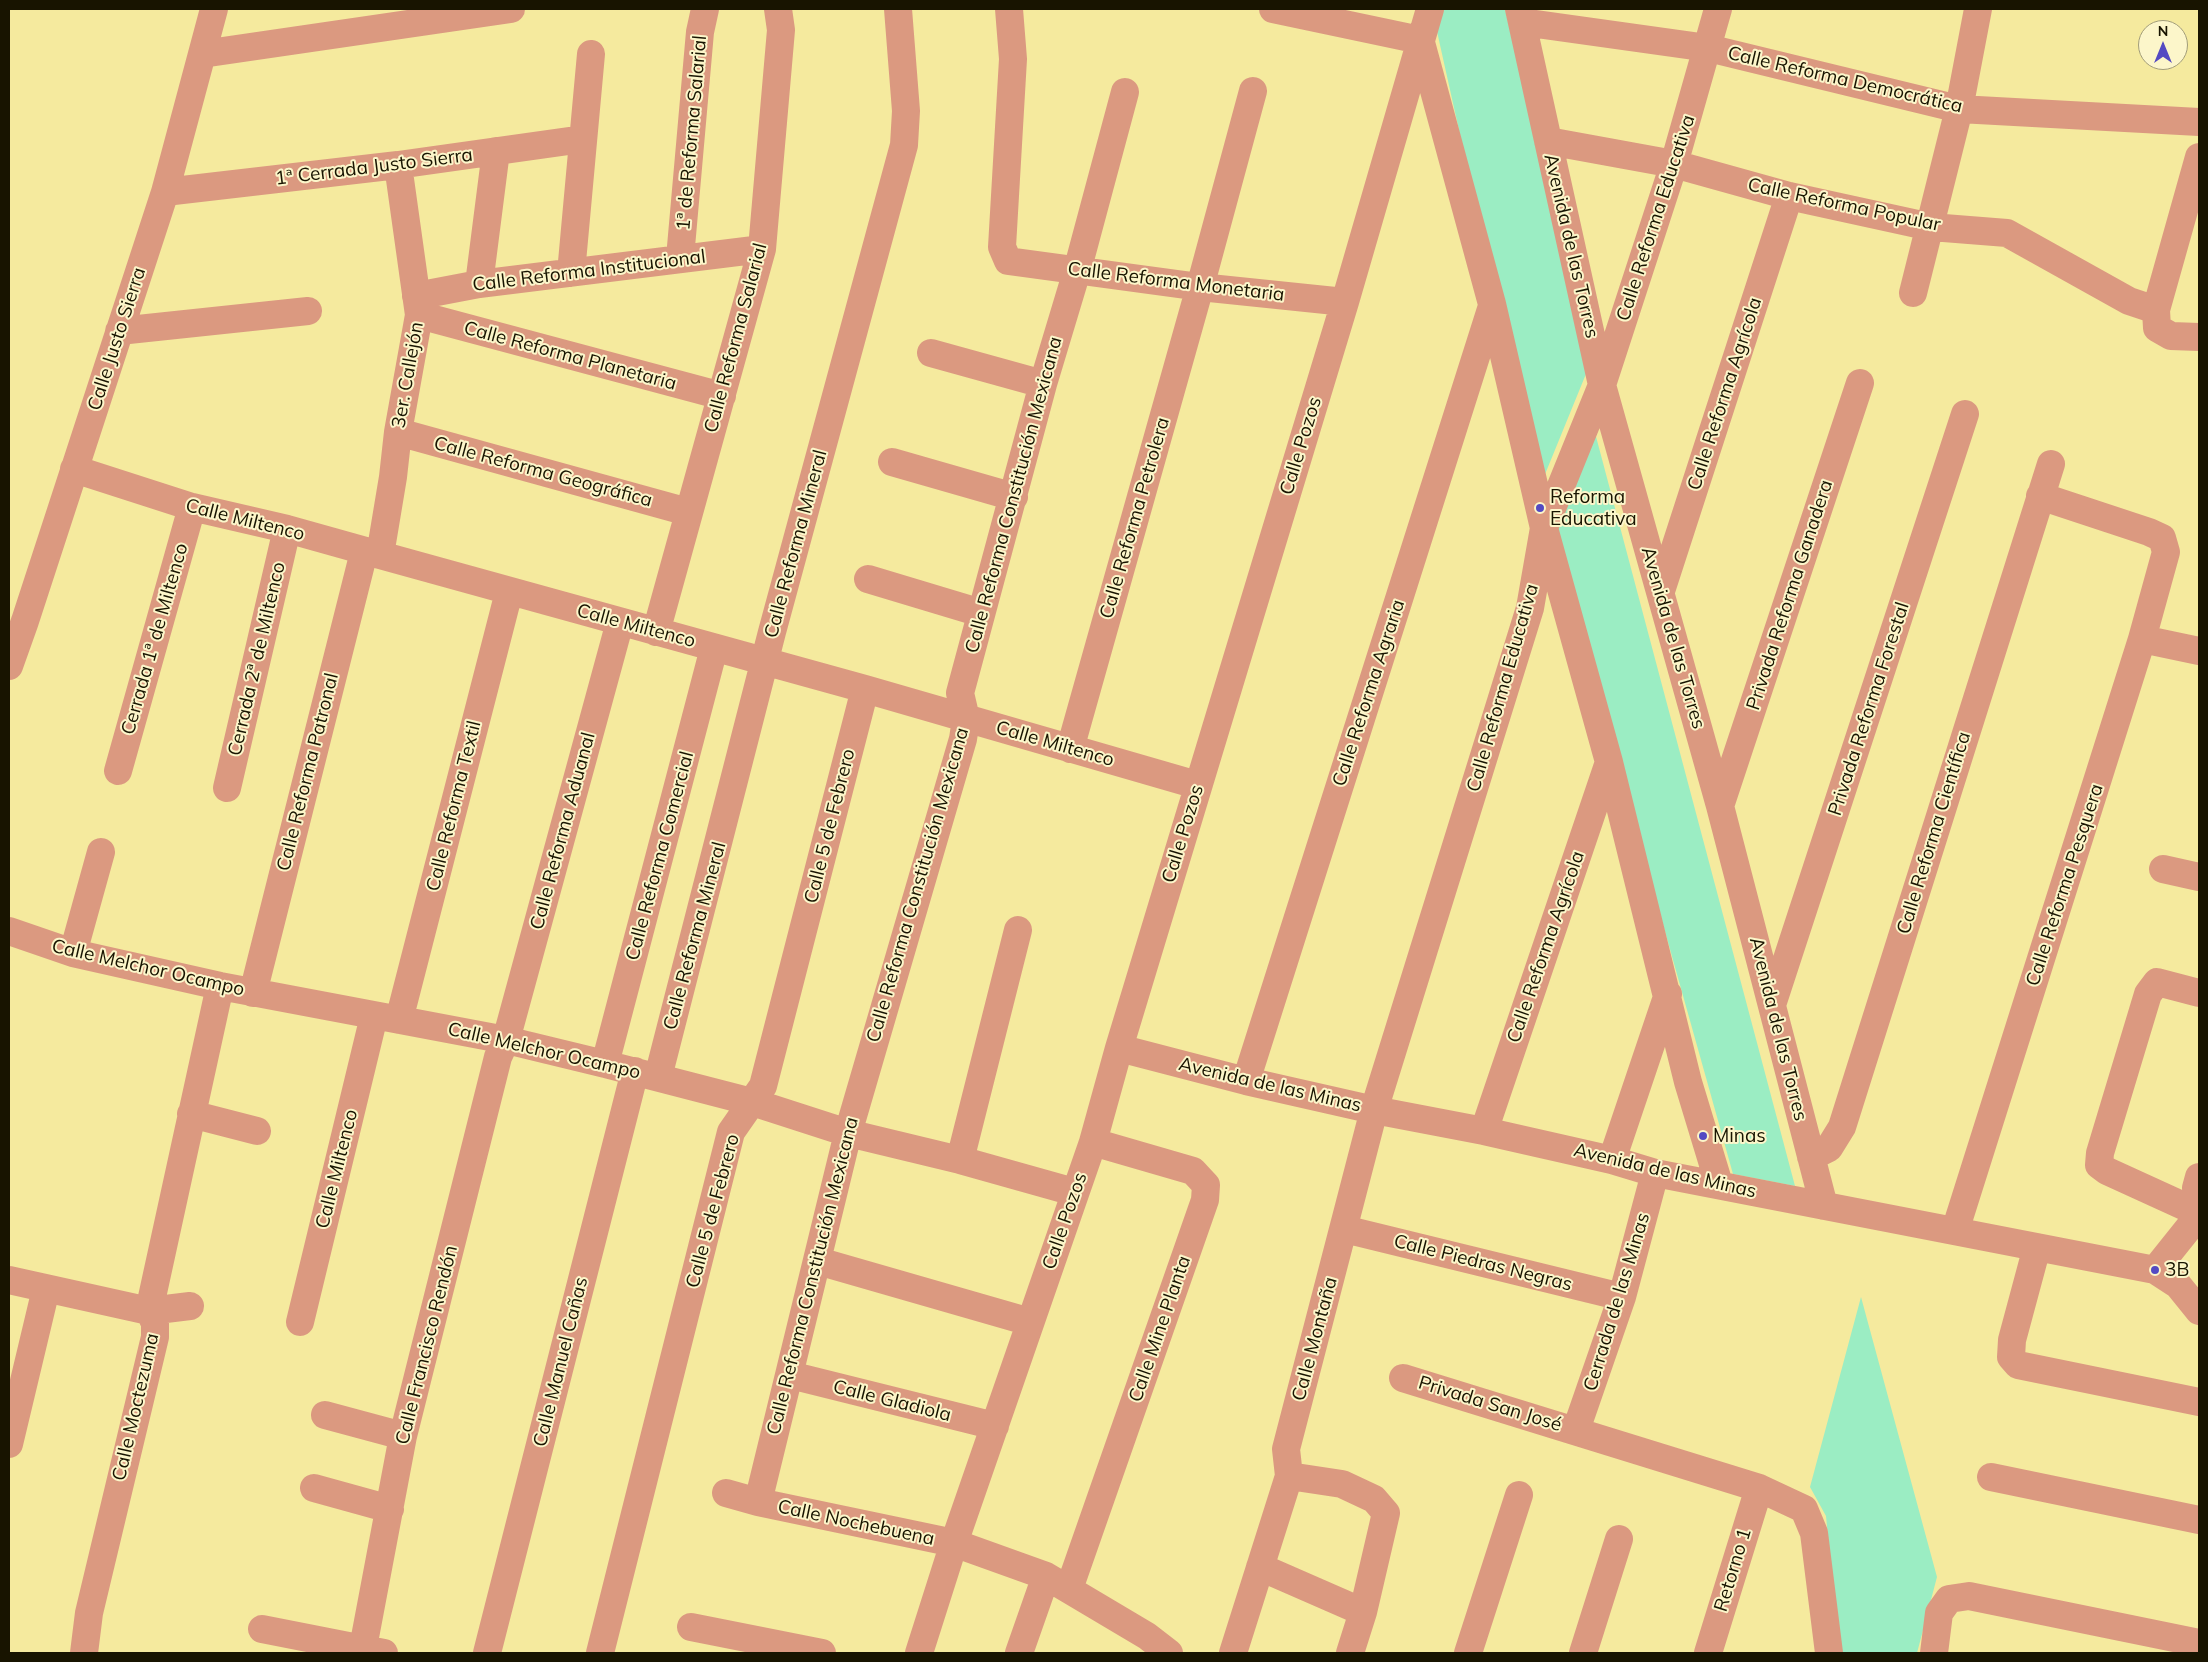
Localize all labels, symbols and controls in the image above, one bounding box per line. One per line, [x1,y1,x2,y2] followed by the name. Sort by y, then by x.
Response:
[2138,20,2188,70] north arrow
[2158,22,2168,40] text: N
[672,34,712,232] street label: 1ª de Reforma Salarial
[1725,42,1965,118] street label: Calle Reforma Democrática
[1612,112,1700,324] street label: Calle Reforma Educativa
[274,144,474,190] street label: 1ª Cerrada Justo Sierra
[1539,152,1603,340] street label: Avenida de las Torres
[1745,173,1943,237] street label: Calle Reforma Popular
[700,241,772,435] street label: Calle Reforma Salarial
[471,245,707,297] street label: Calle Reforma Institucional
[1066,257,1286,307] street label: Calle Reforma Monetaria
[83,265,151,413] street label: Calle Justo Sierra
[1683,295,1767,493] street label: Calle Reforma Agrícola
[461,317,679,395] street label: Calle Reforma Planetaria
[387,320,429,430] street label: 3er. Callejón
[961,334,1067,656] street label: Calle Reforma Constitución Mexicana
[1275,394,1327,498] street label: Calle Pozos
[1095,415,1175,621] street label: Calle Reforma Petrolera
[431,432,655,512] street label: Calle Reforma Geográfica
[760,448,832,640] street label: Calle Reforma Mineral
[1742,477,1838,713] street label: Privada Reforma Ganadera
[1550,486,1637,530] place label: Reforma Educativa
[183,494,307,546] street label: Calle Miltenco
[1534,502,1546,514] marker: Reforma Educativa
[117,541,193,737] street label: Cerrada 1ª de Miltenco
[1636,544,1710,732] street label: Avenida de las Torres
[224,560,290,758] street label: Cerrada 2ª de Miltenco
[1462,581,1544,795] street label: Calle Reforma Educativa
[1328,597,1410,789] street label: Calle Reforma Agraria
[574,599,698,653] street label: Calle Miltenco
[1824,599,1914,819] street label: Privada Reforma Forestal
[272,671,344,873] street label: Calle Reforma Patronal
[993,716,1117,772] street label: Calle Miltenco
[422,718,486,894] street label: Calle Reforma Textil
[862,725,974,1045] street label: Calle Reforma Constitución Mexicana
[1892,729,1976,937] street label: Calle Reforma Científica
[526,730,600,932] street label: Calle Reforma Aduanal
[800,746,860,906] street label: Calle 5 de Febrero
[621,749,699,963] street label: Calle Reforma Comercial
[2022,781,2108,989] street label: Calle Reforma Pesquera
[1157,782,1209,886] street label: Calle Pozos
[659,840,731,1032] street label: Calle Reforma Mineral
[1502,848,1590,1046] street label: Calle Reforma Agrícola
[49,935,247,1001] street label: Calle Melchor Ocampo
[1744,935,1812,1123] street label: Avenida de las Torres
[445,1018,643,1084] street label: Calle Melchor Ocampo
[1176,1053,1364,1117] street label: Avenida de las Minas
[311,1107,363,1231] street label: Calle Miltenco
[762,1115,864,1437] street label: Calle Reforma Constitución Mexicana
[1713,1125,1766,1147] place label: Minas
[1697,1130,1709,1142] marker: Minas
[682,1132,744,1290] street label: Calle 5 de Febrero
[1571,1139,1759,1203] street label: Avenida de las Minas
[1038,1170,1092,1272] street label: Calle Pozos
[1579,1210,1655,1394] street label: Cerrada de las Minas
[1391,1230,1575,1296] street label: Calle Piedras Negras
[391,1243,463,1447] street label: Calle Francisco Rendón
[1124,1253,1196,1405] street label: Calle Mine Planta
[2165,1259,2189,1281] place label: 3B
[2149,1264,2161,1276] marker: 3B
[529,1275,593,1449] street label: Calle Manuel Cañas
[1288,1275,1342,1403] street label: Calle Montaña
[108,1331,164,1483] street label: Calle Moctezuma
[1415,1371,1565,1437] street label: Privada San José
[831,1375,953,1427] street label: Calle Gladiola
[776,1495,936,1551] street label: Calle Nochebuena
[1710,1526,1756,1614] street label: Retorno 1

